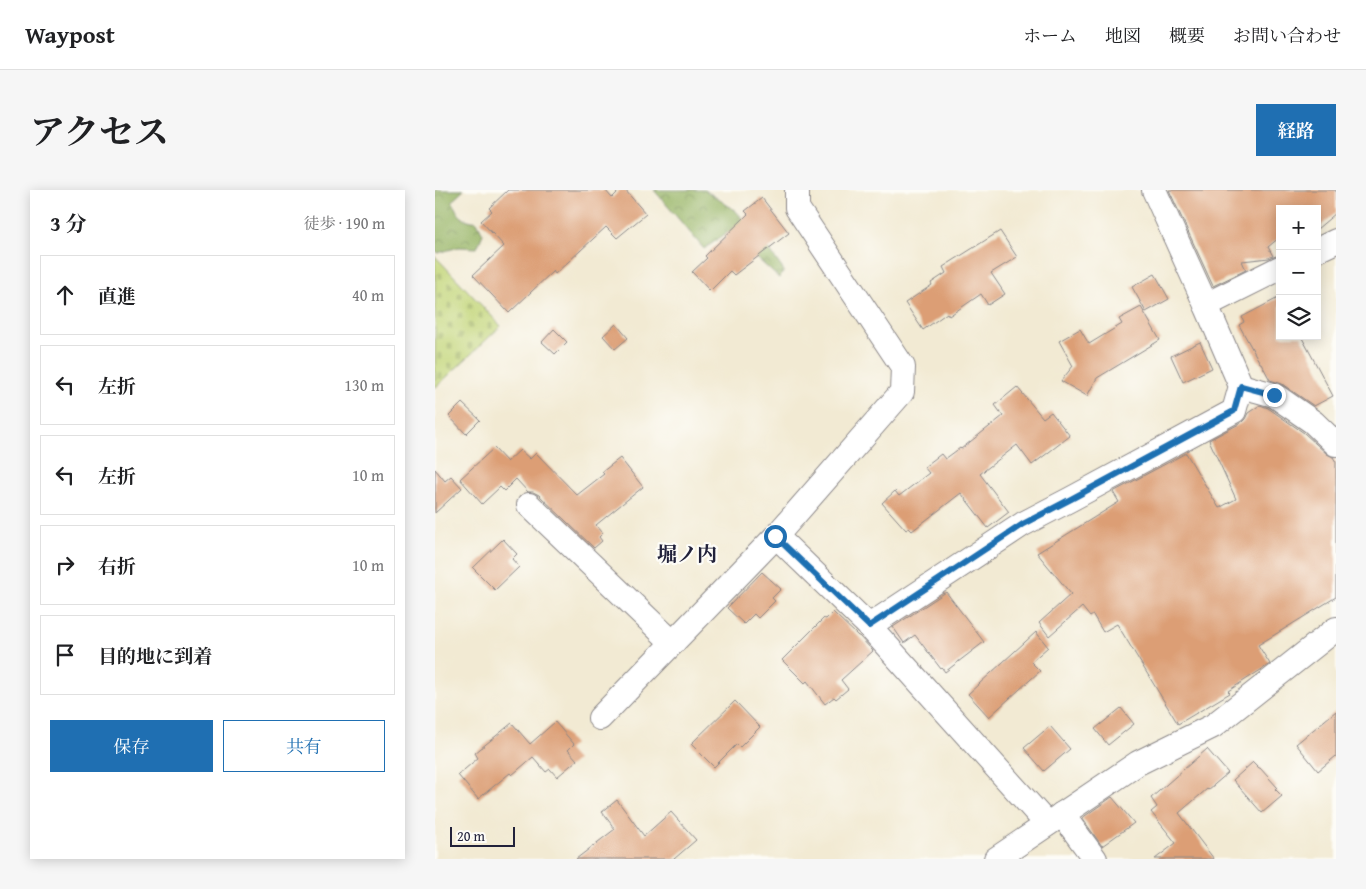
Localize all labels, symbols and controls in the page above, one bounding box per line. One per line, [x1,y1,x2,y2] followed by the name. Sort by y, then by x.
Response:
[25,17,115,52] text: Waypost
[1023,22,1077,49] text: ホーム
[1105,22,1141,49] text: 地図
[1169,22,1205,49] text: 概要
[1233,22,1341,49] text: お問い合わせ
[1256,104,1336,156] button: 経路
[30,106,169,157] text: アクセス
[1276,205,1321,340] map controls
[1276,205,1321,250] button: +
[50,208,87,239] text: 3 分
[304,211,385,235] text: 徒歩 · 190 m
[1276,250,1321,295] button: −
[51,281,79,309] icon: ahead
[98,282,136,310] text: 直進
[352,283,384,307] text: 40 m
[1276,295,1321,340] button: layers
[51,371,79,399] icon: left
[98,372,136,400] text: 左折
[344,373,384,397] text: 130 m
[1263,384,1286,407] route end
[51,461,79,489] icon: left
[98,462,136,490] text: 左折
[352,463,384,487] text: 10 m
[764,525,787,548] route start
[657,539,717,568] district label: 堀ノ内
[51,551,79,579] icon: right
[98,552,136,580] text: 右折
[352,553,384,577] text: 10 m
[51,641,79,669] icon: arrive
[98,642,212,670] text: 目的地に到着
[50,720,213,772] button: 保存
[223,720,385,772] button: 共有
[450,824,515,847] scale bar
[457,826,485,846] text: 20 m

